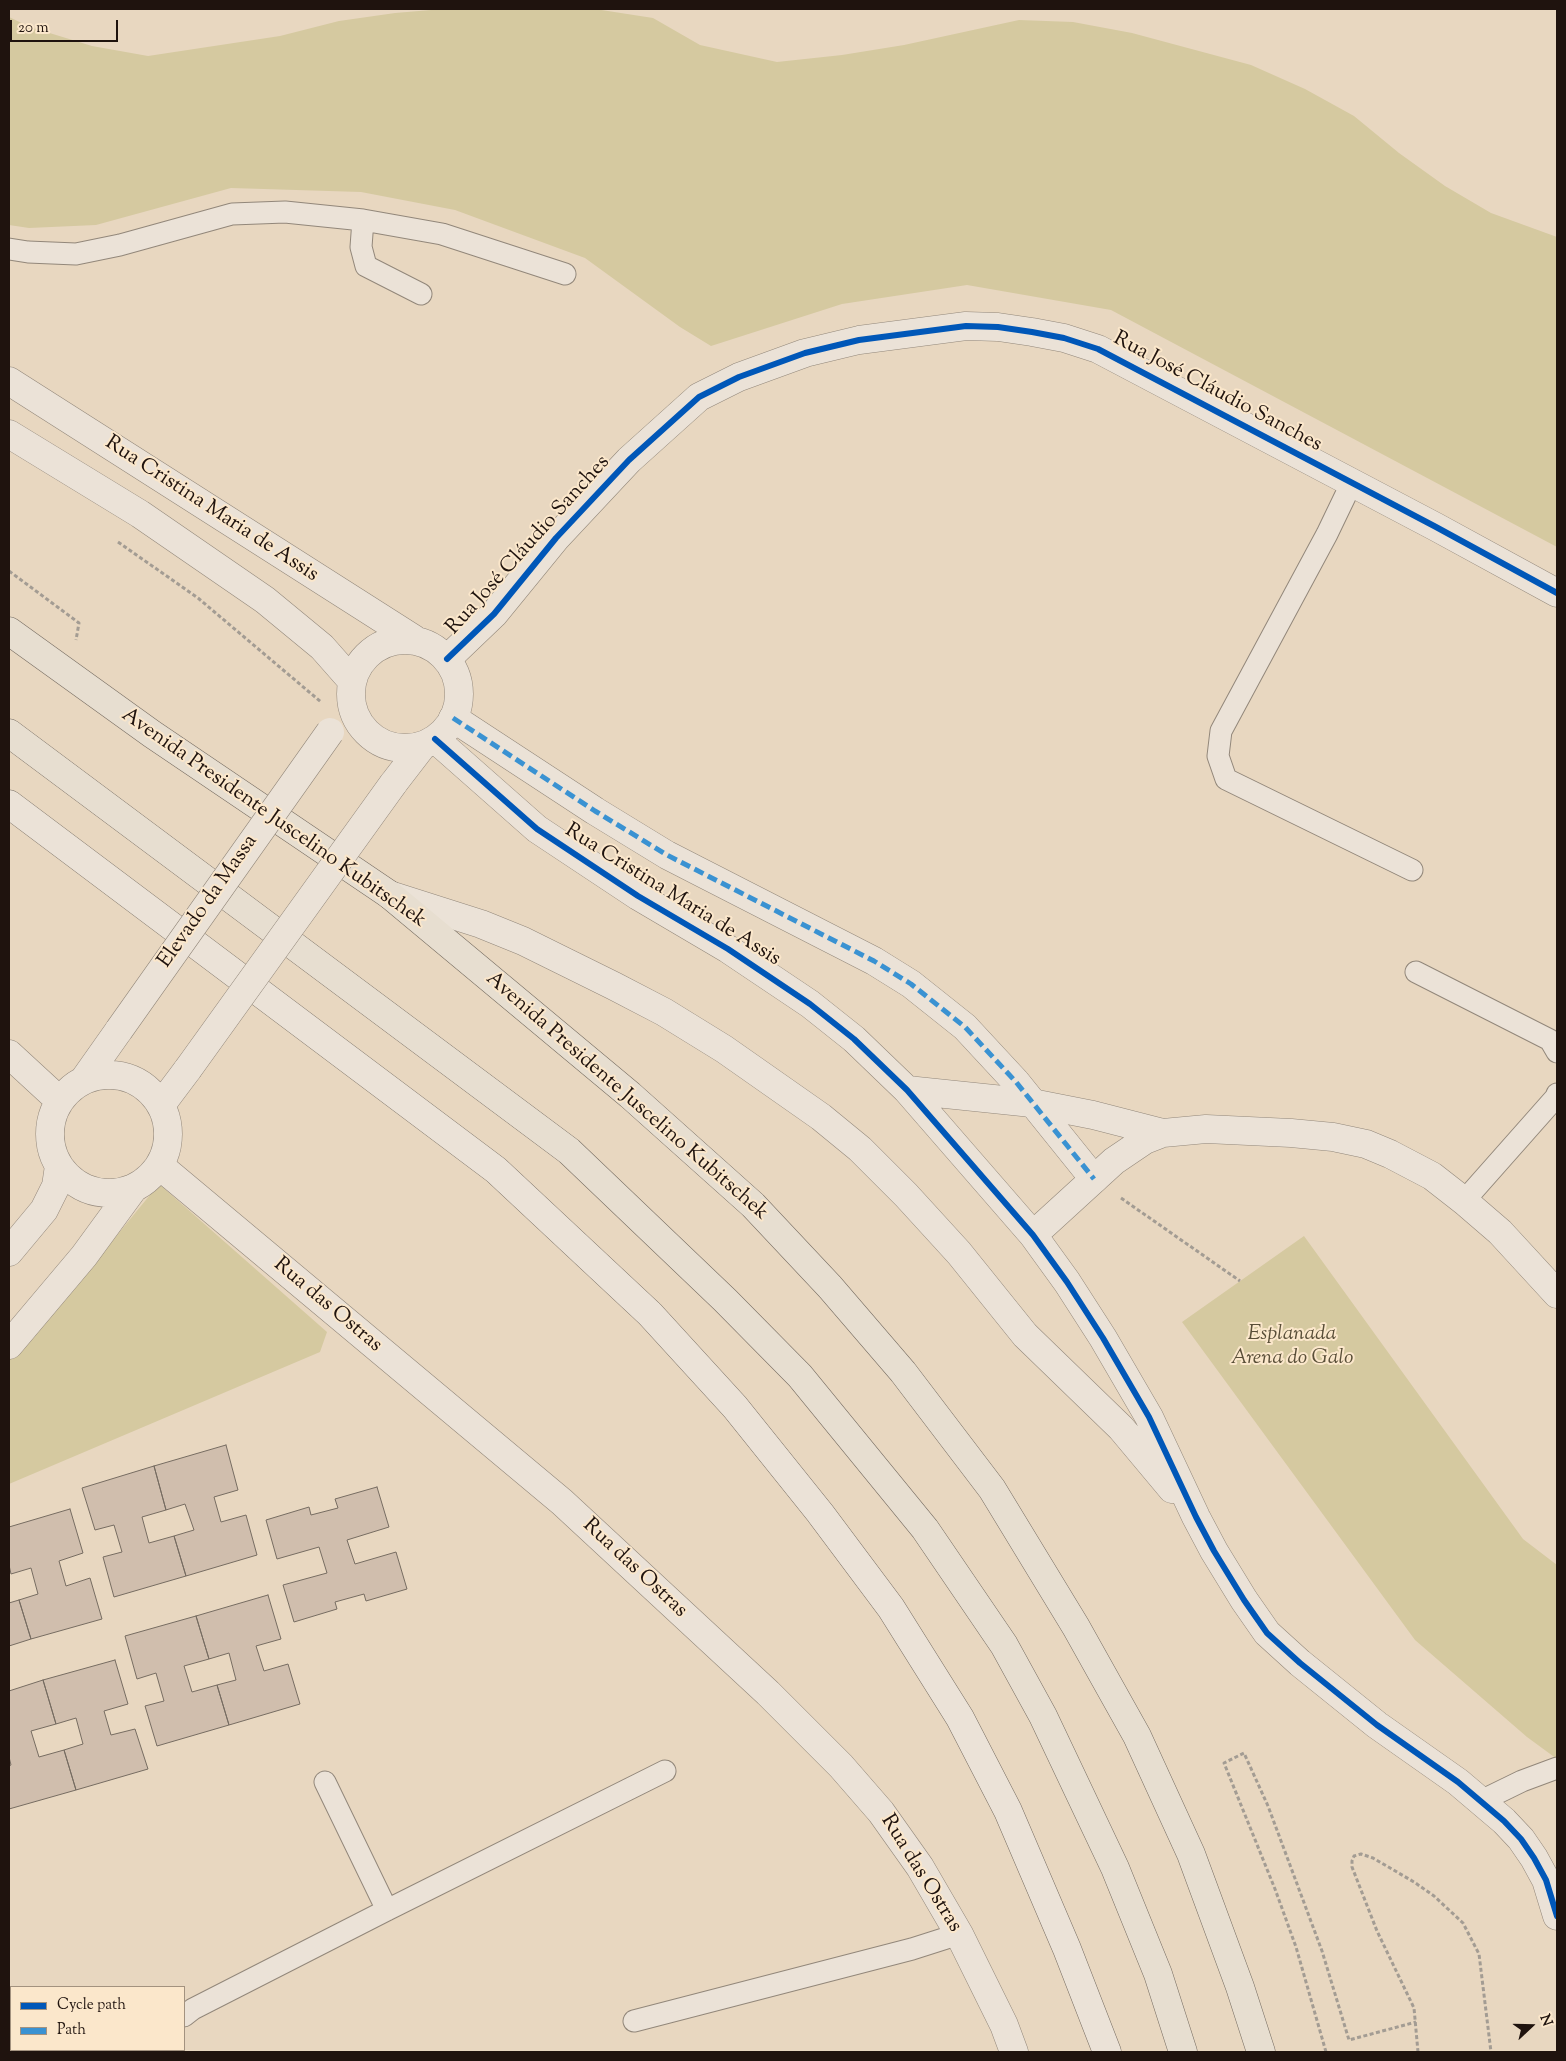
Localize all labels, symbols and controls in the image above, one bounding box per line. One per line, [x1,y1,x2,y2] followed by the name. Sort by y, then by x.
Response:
[12,10,120,42] scale bar
[18,18,49,39] text: 20 m
[1108,327,1326,459] street label: Rua José Cláudio Sanches
[100,431,322,589] street label: Rua Cristina Maria de Assis
[442,451,616,641] street label: Rua José Cláudio Sanches
[116,704,430,934] street label: Avenida Presidente Juscelino Kubitschek
[560,819,784,973] street label: Rua Cristina Maria de Assis
[154,830,264,974] street label: Elevado da Massa
[480,967,772,1227] street label: Avenida Presidente Juscelino Kubitschek
[268,1253,386,1359] street label: Rua das Ostras
[1231,1322,1353,1372] park label: Esplanada Arena do Galo
[576,1514,692,1624] street label: Rua das Ostras
[874,1810,966,1938] street label: Rua das Ostras
[10,1986,185,2051] legend
[57,1995,126,2016] text: Cycle path
[1506,2001,1556,2051] north arrow
[1534,2012,1556,2029] text: N
[57,2020,86,2041] text: Path

